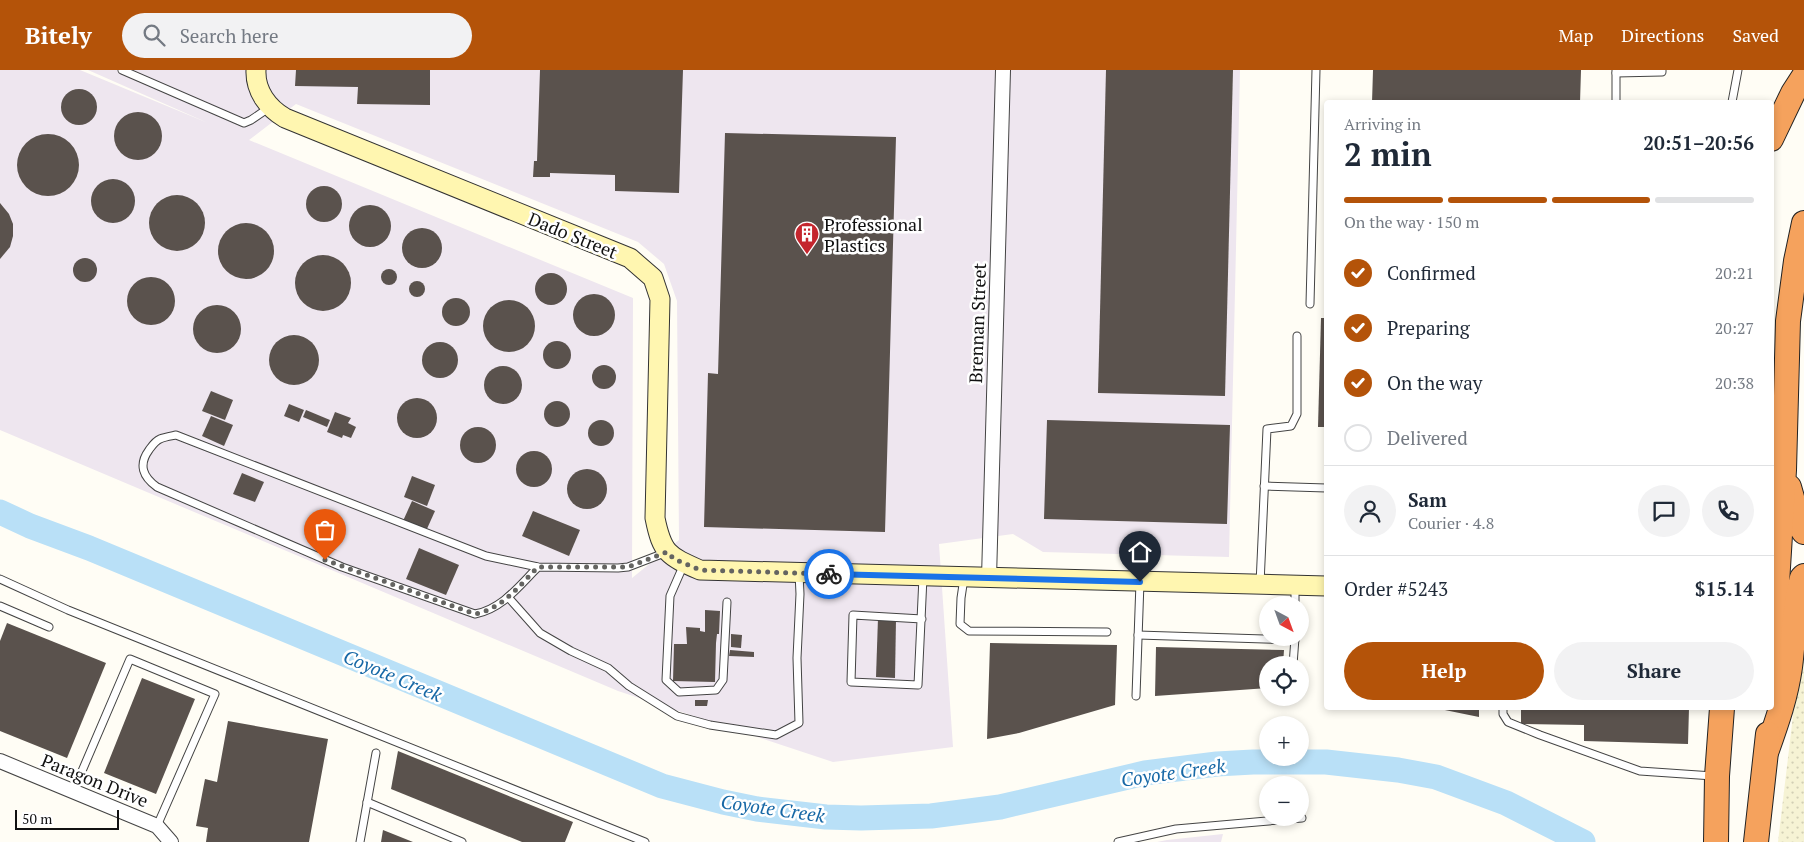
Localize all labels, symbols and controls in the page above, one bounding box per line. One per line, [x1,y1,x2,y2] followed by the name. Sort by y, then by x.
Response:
[122,13,472,58] search box
[25,19,92,51] text: Bitely
[140,21,168,49] icon: search
[180,23,278,48] text: Search here
[1558,23,1593,47] text: Map
[1621,23,1704,47] text: Directions
[1732,23,1779,47] text: Saved
[1344,113,1421,135] text: Arriving in
[1643,130,1754,155] text: 20:51–20:56
[1344,133,1432,175] text: 2 min
[525,206,621,264] street label: Dado Street
[1344,211,1479,233] text: On the way · 150 m
[824,212,923,257] place label: Professional Plastics
[794,221,820,255] building icon: Professional Plastics
[1344,259,1372,287] icon: check
[1387,260,1476,285] text: Confirmed
[963,262,991,384] street label: Brennan Street
[1715,262,1754,284] text: 20:21
[1344,314,1372,342] icon: check
[1387,315,1470,340] text: Preparing
[1715,317,1754,339] text: 20:27
[1344,369,1372,397] icon: check
[1387,370,1482,395] text: On the way
[1715,372,1754,394] text: 20:38
[1387,425,1468,450] text: Delivered
[1344,485,1396,537] button: person
[1638,485,1690,537] button: chat
[1702,485,1754,537] button: phone
[1408,487,1447,512] text: Sam
[304,509,346,560] pin
[1408,512,1494,534] text: Courier · 4.8
[311,516,339,544] icon: bag
[1119,531,1161,582] pin
[1126,538,1154,566] icon: home
[804,549,854,599] courier
[815,560,843,588] icon: bike
[1344,576,1448,601] text: Order #5243
[1695,576,1754,601] text: $15.14
[1259,596,1309,646] north arrow
[1259,596,1309,826] map controls
[1344,642,1544,700] button: Help
[1554,642,1754,700] button: Share
[340,643,447,707] water label: Coyote Creek
[1259,656,1309,706] button: locate
[1259,716,1309,766] button: +
[38,748,152,812] street label: Paragon Drive
[1119,752,1228,792] water label: Coyote Creek
[1259,776,1309,826] button: −
[719,788,828,828] water label: Coyote Creek
[15,807,119,830] scale bar
[22,809,52,828] text: 50 m

